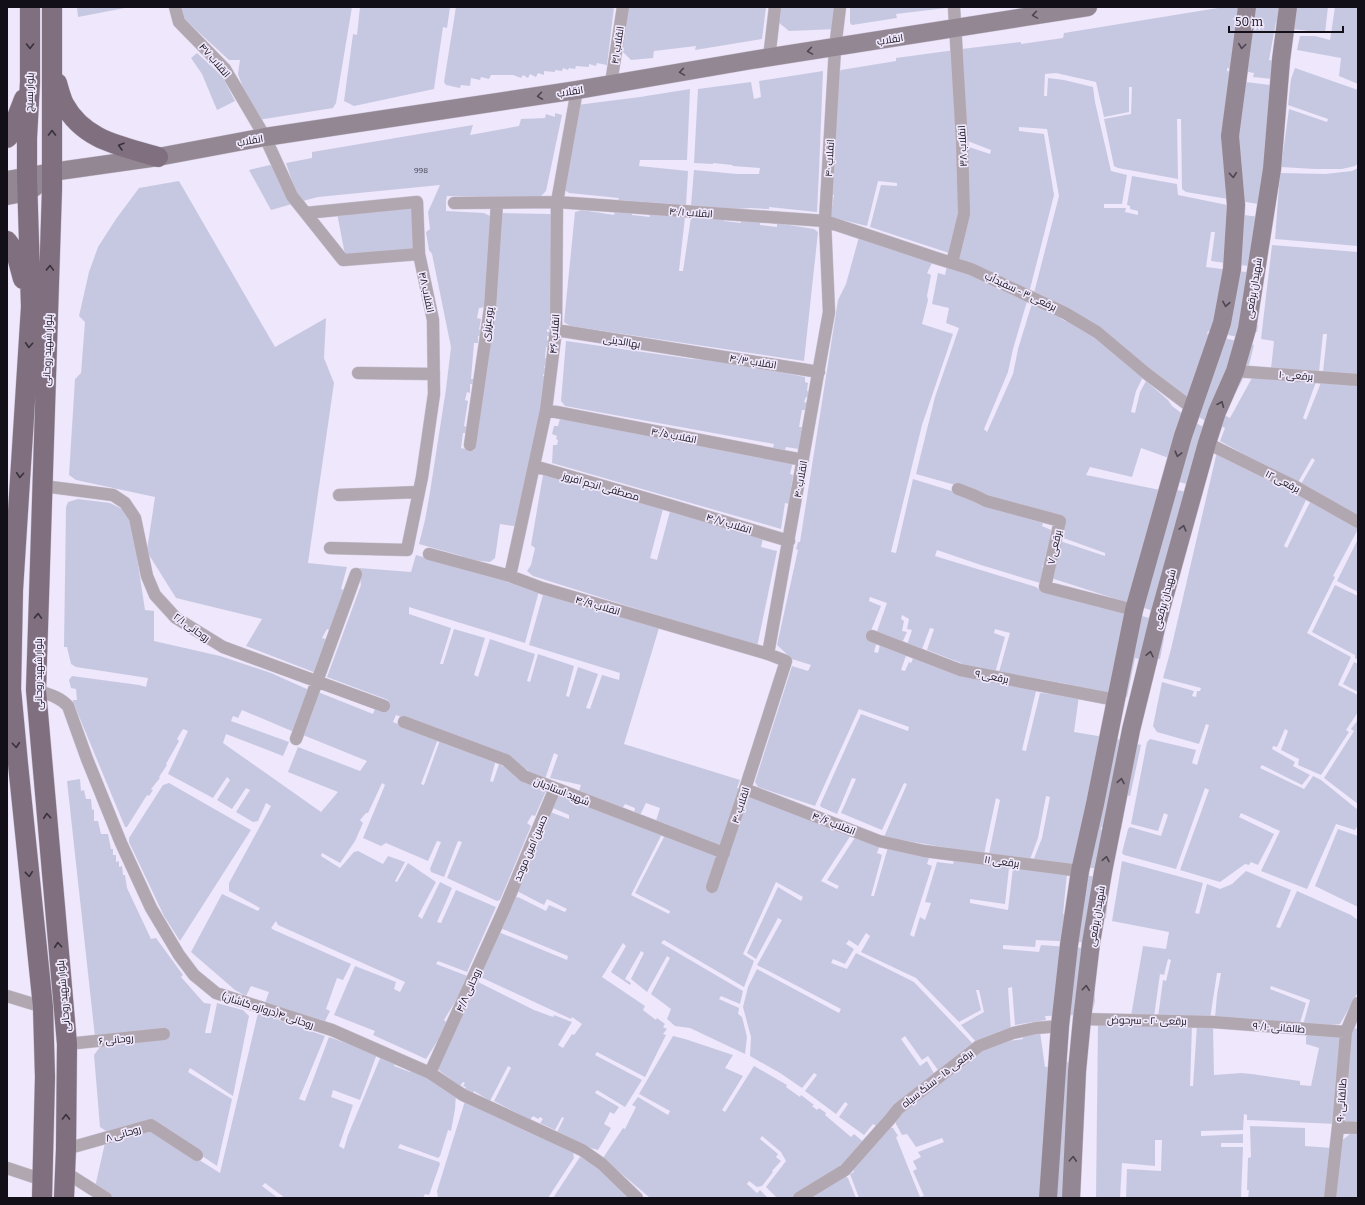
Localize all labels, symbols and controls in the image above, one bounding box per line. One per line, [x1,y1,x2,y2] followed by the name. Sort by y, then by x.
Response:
[1229,8,1343,34] scale bar
[1032,11,1038,19] one-way arrow
[1235,15,1264,29] text: 50 m
[609,25,627,65] street label: انقلاب ۴۱
[876,32,904,48] street label: انقلاب
[196,41,232,80] street label: انقلاب ۴۷
[26,43,34,49] one-way arrow
[1237,43,1246,49] one-way arrow
[807,47,813,55] one-way arrow
[679,67,685,76] one-way arrow
[23,72,37,112] street label: بلوار بسیج
[556,84,584,100] street label: انقلاب
[537,91,543,100] one-way arrow
[956,125,970,167] street label: انقلاب ۳۸
[48,130,56,136] one-way arrow
[236,133,264,149] street label: انقلاب
[823,139,837,177] street label: انقلاب ۴۰
[118,142,125,151] one-way arrow
[414,166,428,175] house number: 998
[1228,172,1237,178] one-way arrow
[669,205,713,221] street label: انقلاب ۴۰/۱
[1243,257,1265,319] street label: شهیدان برقعی
[46,265,54,271] one-way arrow
[983,270,1058,314] street label: برقعی ۳ - سفیدآب
[416,271,436,314] street label: انقلاب ۴۸
[1222,301,1231,307] one-way arrow
[480,306,496,342] street label: پورعزیزی
[41,314,55,386] street label: بلوار شهید روحانی
[548,314,562,354] street label: انقلاب ۴۶
[602,333,641,351] street label: بهاالدینی
[24,342,33,348] one-way arrow
[728,352,777,372] street label: انقلاب ۴۰/۳
[1278,369,1314,383] street label: برقعی ۱۰
[1216,401,1224,408] one-way arrow
[650,426,698,446] street label: انقلاب ۴۰/۵
[1174,450,1183,457] one-way arrow
[792,460,810,499] street label: انقلاب ۴۰
[1263,468,1302,496] street label: برقعی ۱۲
[560,470,641,505] street label: مصطفی انجم افروز
[16,472,25,478] one-way arrow
[705,511,753,537] street label: انقلاب ۴۰/۷
[1178,525,1187,532] one-way arrow
[1045,529,1065,566] street label: برقعی ۷
[1151,568,1179,630] street label: شهیدان برقعی
[574,594,621,618] street label: انقلاب ۴۰/۹
[171,611,212,645] street label: روحانی ۲/۱
[34,613,43,619] one-way arrow
[33,638,45,710] street label: بلوار شهید روحانی
[1146,651,1154,657] one-way arrow
[974,668,1010,686] street label: برقعی ۹
[11,742,20,748] one-way arrow
[532,775,591,809] street label: شهید استادیان
[1116,778,1125,784] one-way arrow
[729,786,752,825] street label: انقلاب ۴۰
[810,810,857,838] street label: انقلاب ۴۰/۶
[43,813,52,819] one-way arrow
[512,814,550,883] street label: حسین امین موحد
[984,854,1020,870] street label: برقعی ۱۱
[1101,856,1110,862] one-way arrow
[24,871,33,877] one-way arrow
[1086,885,1108,947] street label: شهیدان برقعی
[54,942,63,948] one-way arrow
[55,959,73,1032] street label: بلوار شهید روحانی
[454,967,484,1014] street label: روحانی ۴/۸
[1082,985,1091,991] one-way arrow
[220,989,316,1031] street label: روحانی ۴(دروازه کاشان)
[1107,1014,1187,1028] street label: برقعی ۲۰ - سرحوض
[1252,1020,1305,1036] street label: طالقانی ۹۰/۱۰
[98,1032,134,1048] street label: روحانی ۶
[899,1047,976,1110] street label: برقعی ۱۵ - سنگ سیاه
[1334,1078,1350,1122] street label: طالقانی ۹۰
[62,1114,70,1120] one-way arrow
[104,1123,142,1145] street label: روحانی ۸
[1068,1156,1077,1162] one-way arrow

